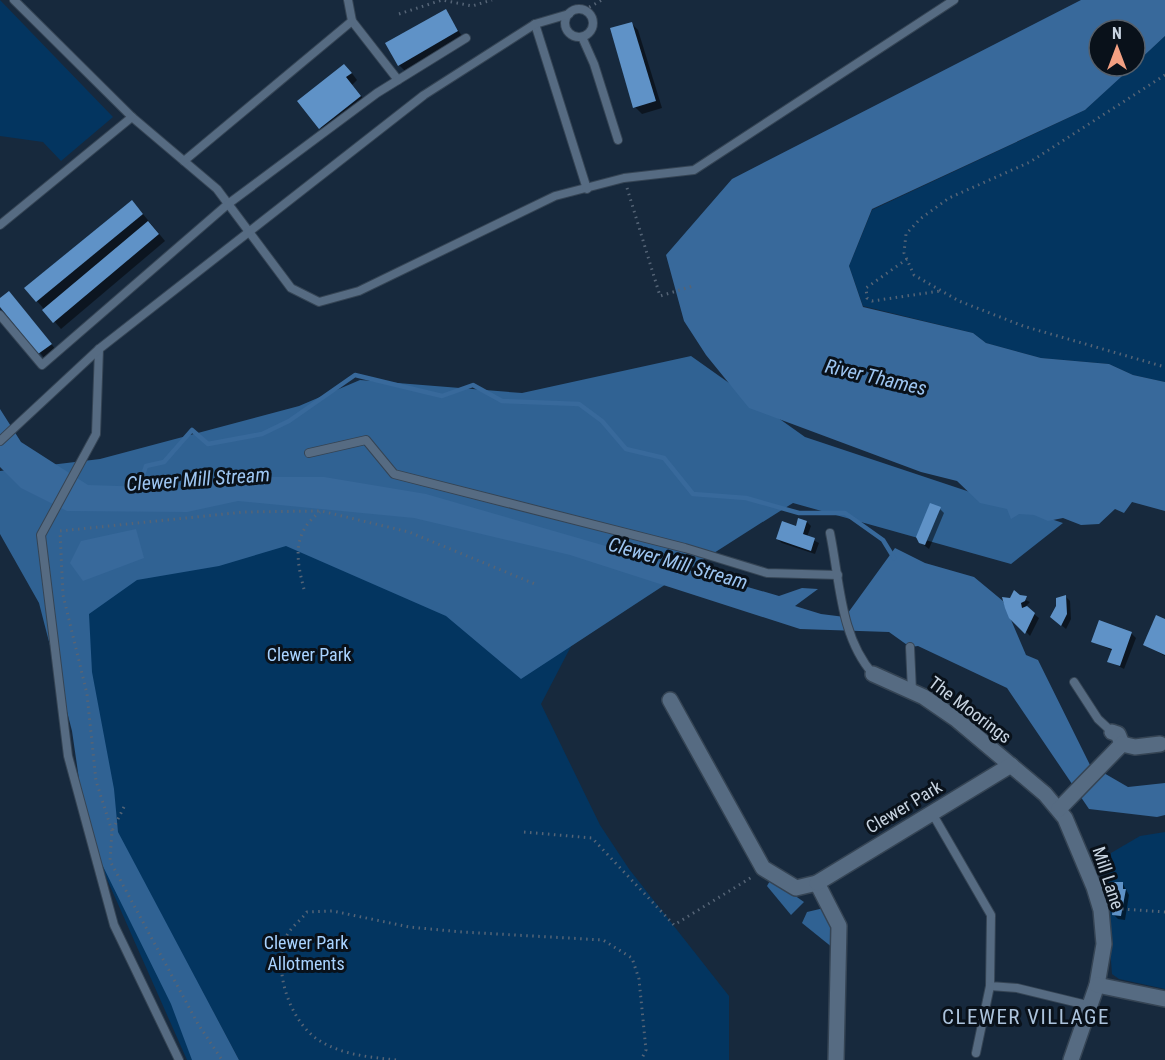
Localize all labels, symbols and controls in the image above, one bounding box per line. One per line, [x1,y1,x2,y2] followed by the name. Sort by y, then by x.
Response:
[1087,18,1147,78] north arrow
[1112,24,1122,43] text: N
[823,354,929,400] water label: River Thames
[125,462,271,496] water label: Clewer Mill Stream
[606,532,750,594] water label: Clewer Mill Stream
[267,644,351,665] park label: Clewer Park
[925,672,1016,747] street label: The Moorings
[862,776,945,837] street label: Clewer Park
[1089,844,1128,912] street label: Mill Lane
[264,932,348,974] park label: Clewer Park Allotments
[942,1005,1110,1029] district label: CLEWER VILLAGE

